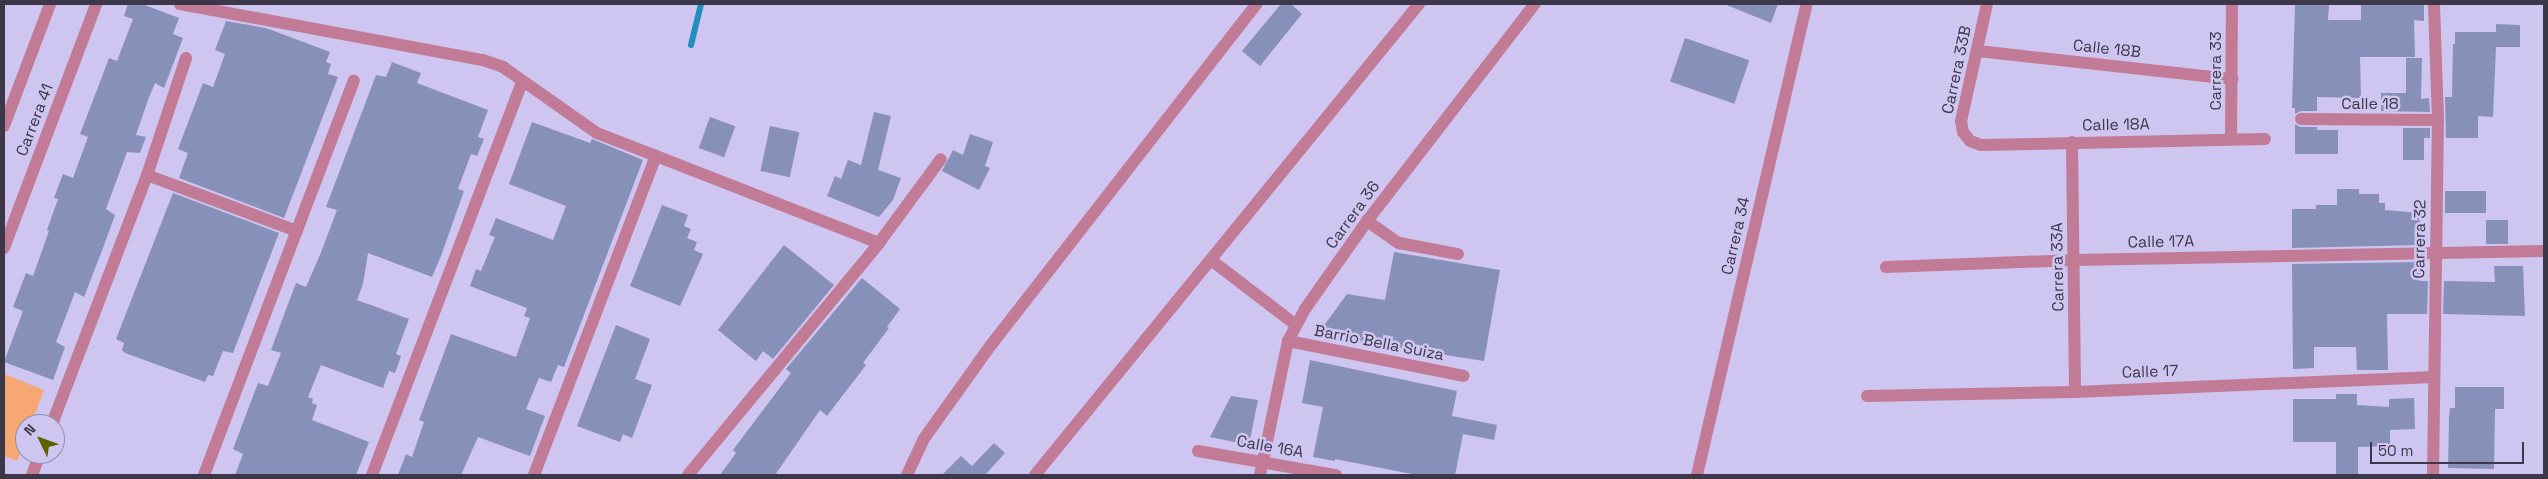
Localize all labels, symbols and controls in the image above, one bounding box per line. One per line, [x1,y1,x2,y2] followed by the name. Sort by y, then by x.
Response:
[1938,24,1976,116] street label: Carrera 33B
[2206,31,2226,111] street label: Carrera 33
[2072,36,2142,62] street label: Calle 18B
[12,81,58,159] street label: Carrera 41
[2341,94,2399,114] street label: Calle 18
[2082,115,2150,135] street label: Calle 18A
[1322,177,1384,253] street label: Carrera 36
[1718,195,1754,277] street label: Carrera 34
[2410,199,2430,279] street label: Carrera 32
[2048,222,2068,312] street label: Carrera 33A
[2127,232,2195,252] street label: Calle 17A
[1312,321,1446,365] street label: Barrio Bella Suiza
[2121,361,2179,383] street label: Calle 17
[15,414,65,464] north arrow
[20,420,39,439] text: N
[1235,432,1305,462] street label: Calle 16A
[2373,432,2527,464] scale bar
[2378,441,2413,460] text: 50 m

